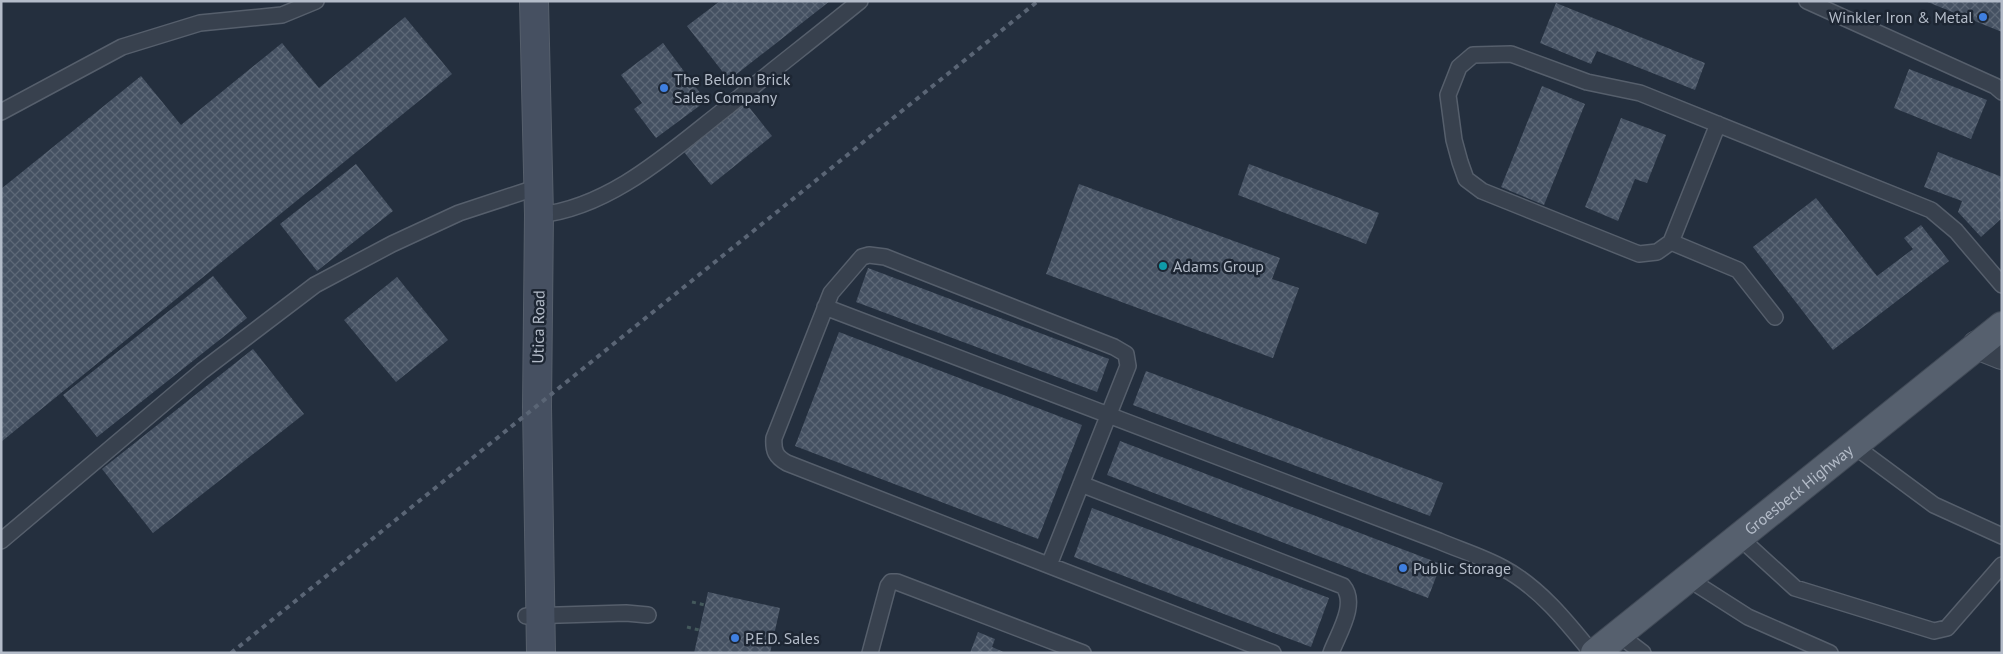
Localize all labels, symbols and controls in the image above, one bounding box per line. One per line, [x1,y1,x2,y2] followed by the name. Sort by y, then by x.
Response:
[1829,7,1973,27] place label: Winkler Iron & Metal
[1977,11,1989,23] marker: Winkler Iron & Metal
[674,69,791,107] place label: The Beldon Brick Sales Company
[658,82,670,94] marker: The Beldon Brick Sales Company
[1173,256,1264,276] place label: Adams Group
[1157,260,1169,272] marker: Adams Group
[527,290,549,364] street label: Utica Road
[1740,440,1857,539] street label: Groesbeck Highway
[1413,558,1511,578] place label: Public Storage
[1397,562,1409,574] marker: Public Storage
[745,628,820,648] place label: P.E.D. Sales
[729,632,741,644] marker: P.E.D. Sales

